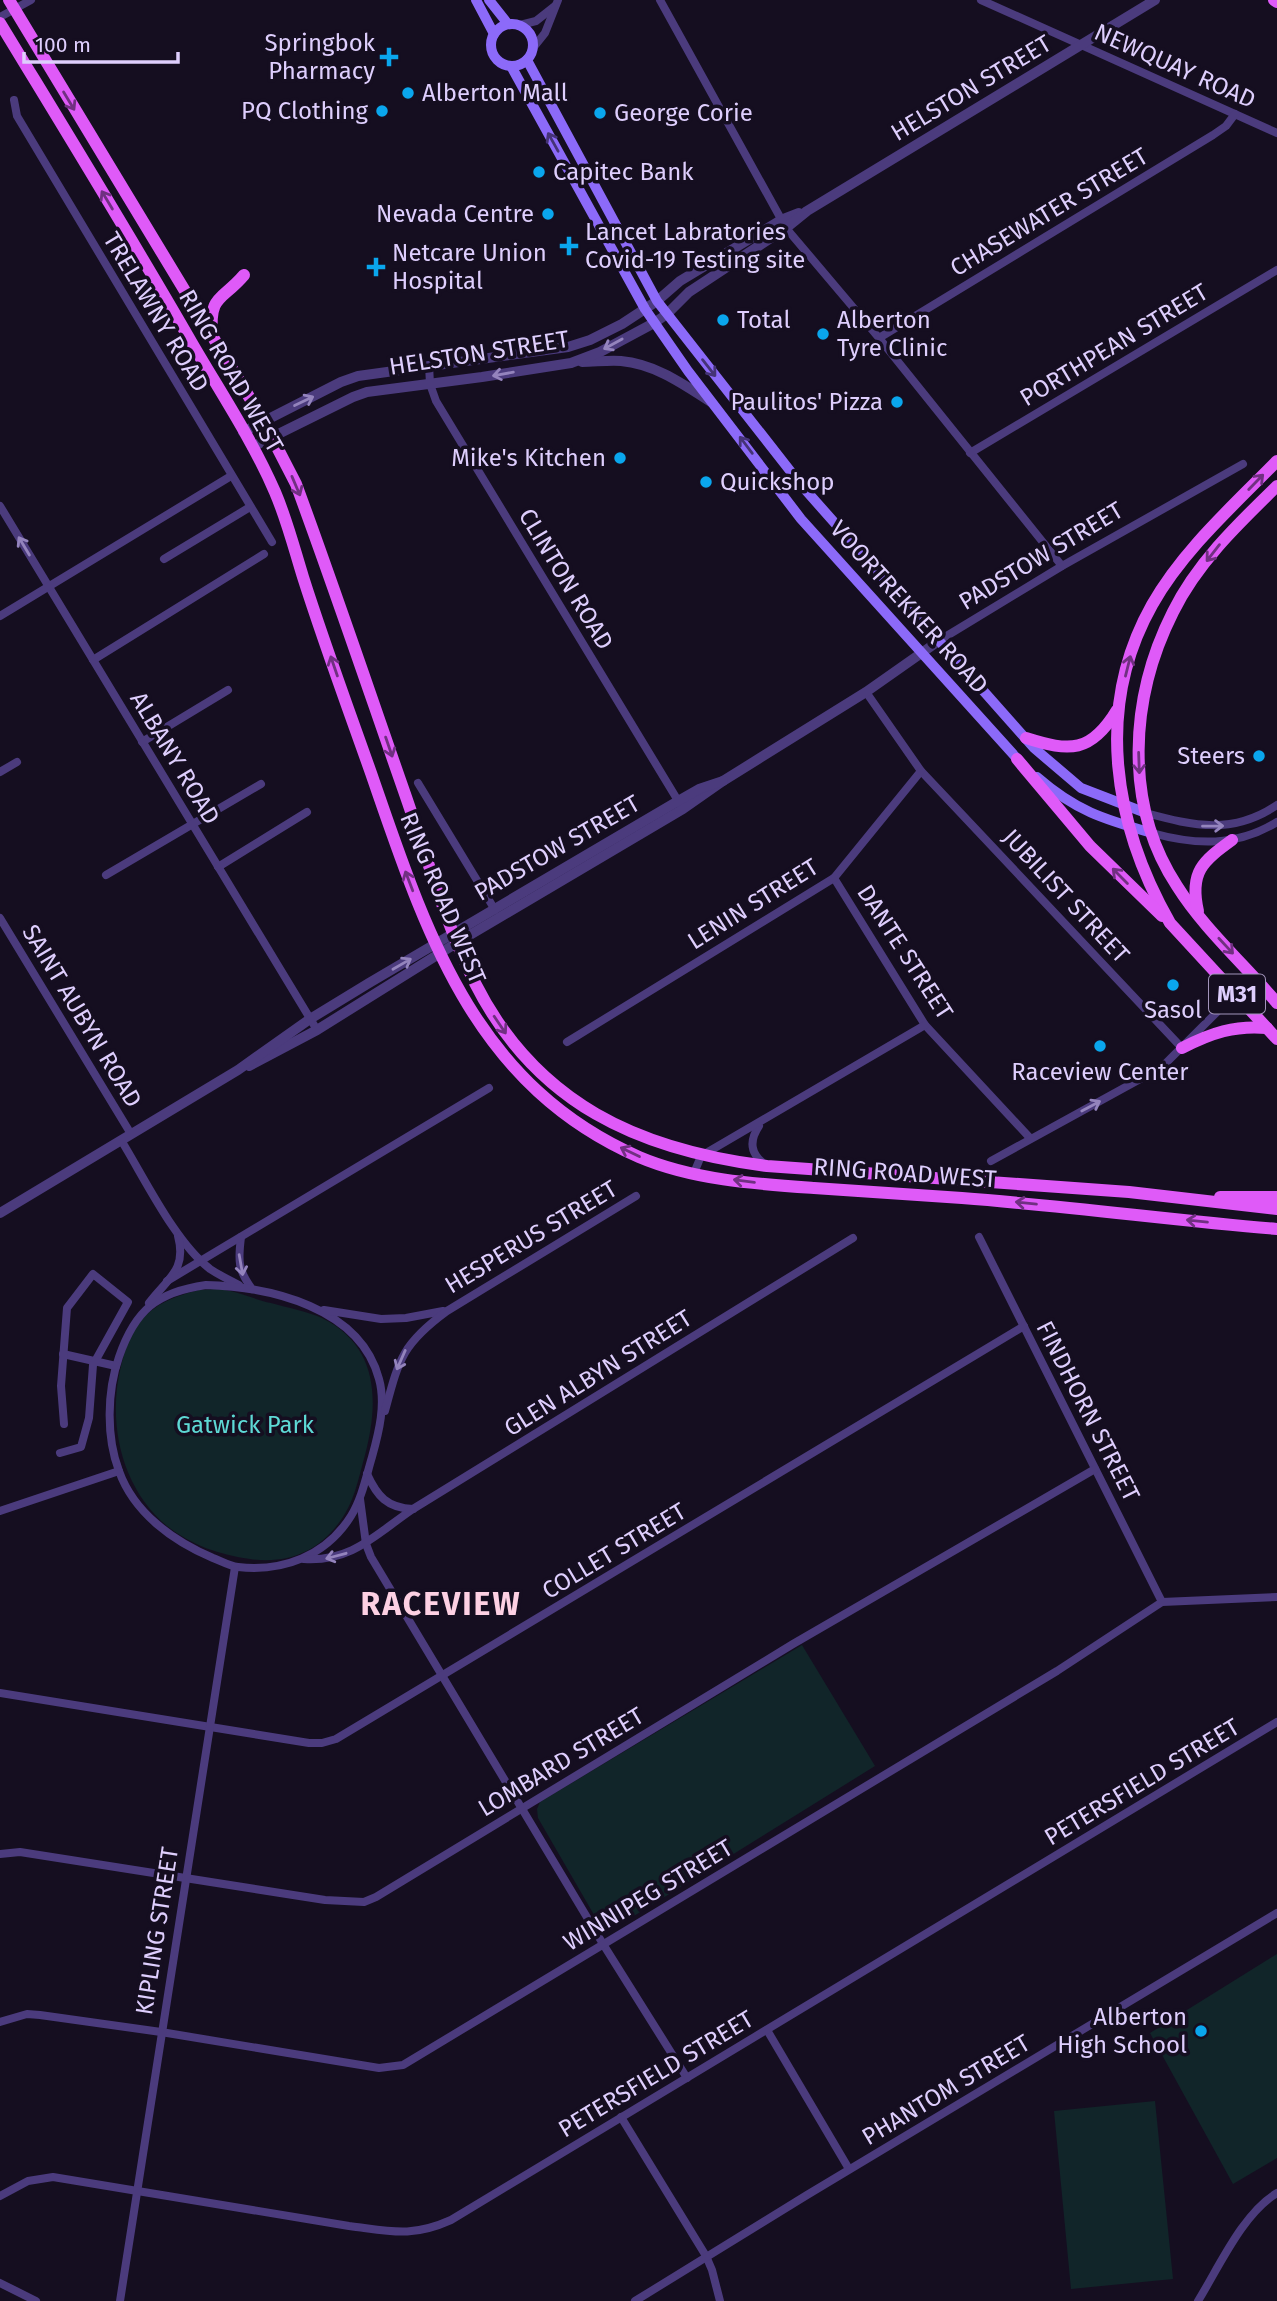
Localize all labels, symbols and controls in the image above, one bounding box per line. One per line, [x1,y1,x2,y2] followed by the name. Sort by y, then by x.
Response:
[1090,18,1260,114] street label: NEWQUAY ROAD
[24,21,178,65] scale bar
[265,29,376,85] place label: Springbok Pharmacy
[886,29,1057,147] street label: HELSTON STREET
[35,32,91,58] text: 100 m
[381,49,397,65] marker: Springbok Pharmacy
[422,79,568,107] place label: Alberton Mall
[400,85,416,101] marker: Alberton Mall
[62,90,76,110] one-way arrow
[241,97,369,125] place label: PQ Clothing
[614,99,753,127] place label: George Corie
[374,103,390,119] marker: PQ Clothing
[592,105,608,121] marker: George Corie
[546,133,560,153] one-way arrow
[945,142,1153,282] street label: CHASEWATER STREET
[553,158,694,186] place label: Capitec Bank
[531,164,547,180] marker: Capitec Bank
[99,190,113,210] one-way arrow
[376,200,534,228] place label: Nevada Centre
[540,206,556,222] marker: Nevada Centre
[585,218,805,274] place label: Lancet Labratories Covid-19 Testing site
[97,227,215,397] street label: TRELAWNY ROAD
[559,236,579,256] marker: Lancet Labratories Covid-19 Testing site
[392,239,547,295] place label: Netcare Union Hospital
[366,257,386,277] marker: Netcare Union Hospital
[1015,278,1214,412] street label: PORTHPEAN STREET
[173,285,289,458] street label: RING ROAD WEST
[737,306,790,334] place label: Total
[837,306,948,362] place label: Alberton Tyre Clinic
[715,312,731,328] marker: Total
[387,325,572,381] street label: HELSTON STREET
[815,326,831,342] marker: Alberton Tyre Clinic
[603,338,624,351] one-way arrow
[701,358,716,376] one-way arrow
[493,368,515,381] one-way arrow
[730,388,883,416] place label: Paulitos' Pizza
[293,393,314,407] one-way arrow
[889,394,905,410] marker: Paulitos' Pizza
[738,436,753,455] one-way arrow
[451,444,606,472] place label: Mike's Kitchen
[612,450,628,466] marker: Mike's Kitchen
[720,468,835,496] place label: Quickshop
[698,474,714,490] marker: Quickshop
[1248,474,1265,491] one-way arrow
[290,475,303,497] one-way arrow
[954,496,1129,616] street label: PADSTOW STREET
[513,503,619,655] street label: CLINTON ROAD
[824,515,994,699] street label: VOORTREKKER ROAD
[17,537,31,557] one-way arrow
[1205,543,1220,562] one-way arrow
[1122,655,1135,678] one-way arrow
[327,656,339,678] one-way arrow
[124,687,226,829] street label: ALBANY ROAD
[384,735,396,757] one-way arrow
[1177,742,1245,770] place label: Steers
[1251,748,1267,764] marker: Steers
[1132,751,1145,774] one-way arrow
[469,789,645,907] street label: PADSTOW STREET
[394,808,492,988] street label: RING ROAD WEST
[1201,819,1224,832] one-way arrow
[997,823,1136,969] street label: JUBILIST STREET
[683,852,824,955] street label: LENIN STREET
[1112,868,1129,885] one-way arrow
[402,871,415,893] one-way arrow
[851,880,959,1025] street label: DANTE STREET
[16,920,148,1112] street label: SAINT AUBYN ROAD
[1217,937,1234,954] one-way arrow
[392,956,412,970] one-way arrow
[1209,974,1265,1014] road number: M31
[1165,977,1181,993] marker: Sasol
[1144,996,1202,1024] place label: Sasol
[493,1015,507,1034] one-way arrow
[1092,1038,1108,1054] marker: Raceview Center
[1011,1058,1189,1086] place label: Raceview Center
[1080,1099,1101,1112] one-way arrow
[620,1144,641,1158] one-way arrow
[813,1153,998,1193] street label: RING ROAD WEST
[440,1174,623,1299] street label: HESPERUS STREET
[733,1175,756,1188] one-way arrow
[1015,1196,1038,1209] one-way arrow
[1186,1214,1209,1227] one-way arrow
[235,1253,248,1276] one-way arrow
[499,1304,697,1442] street label: GLEN ALBYN STREET
[1030,1316,1146,1506] street label: FINDHORN STREET
[394,1349,407,1370] one-way arrow
[176,1411,315,1439] park label: Gatwick Park
[537,1497,691,1605] street label: COLLET STREET
[325,1550,348,1563] one-way arrow
[360,1585,522,1623] district label: RACEVIEW
[473,1701,649,1822] street label: LOMBARD STREET
[1039,1712,1245,1851] street label: PETERSFIELD STREET
[558,1833,738,1957] street label: WINNIPEG STREET
[130,1844,184,2017] street label: KIPLING STREET
[1057,2003,1187,2059] place label: Alberton High School
[553,2004,759,2143] street label: PETERSFIELD STREET
[1193,2023,1209,2039] marker: Alberton High School
[857,2029,1036,2151] street label: PHANTOM STREET

